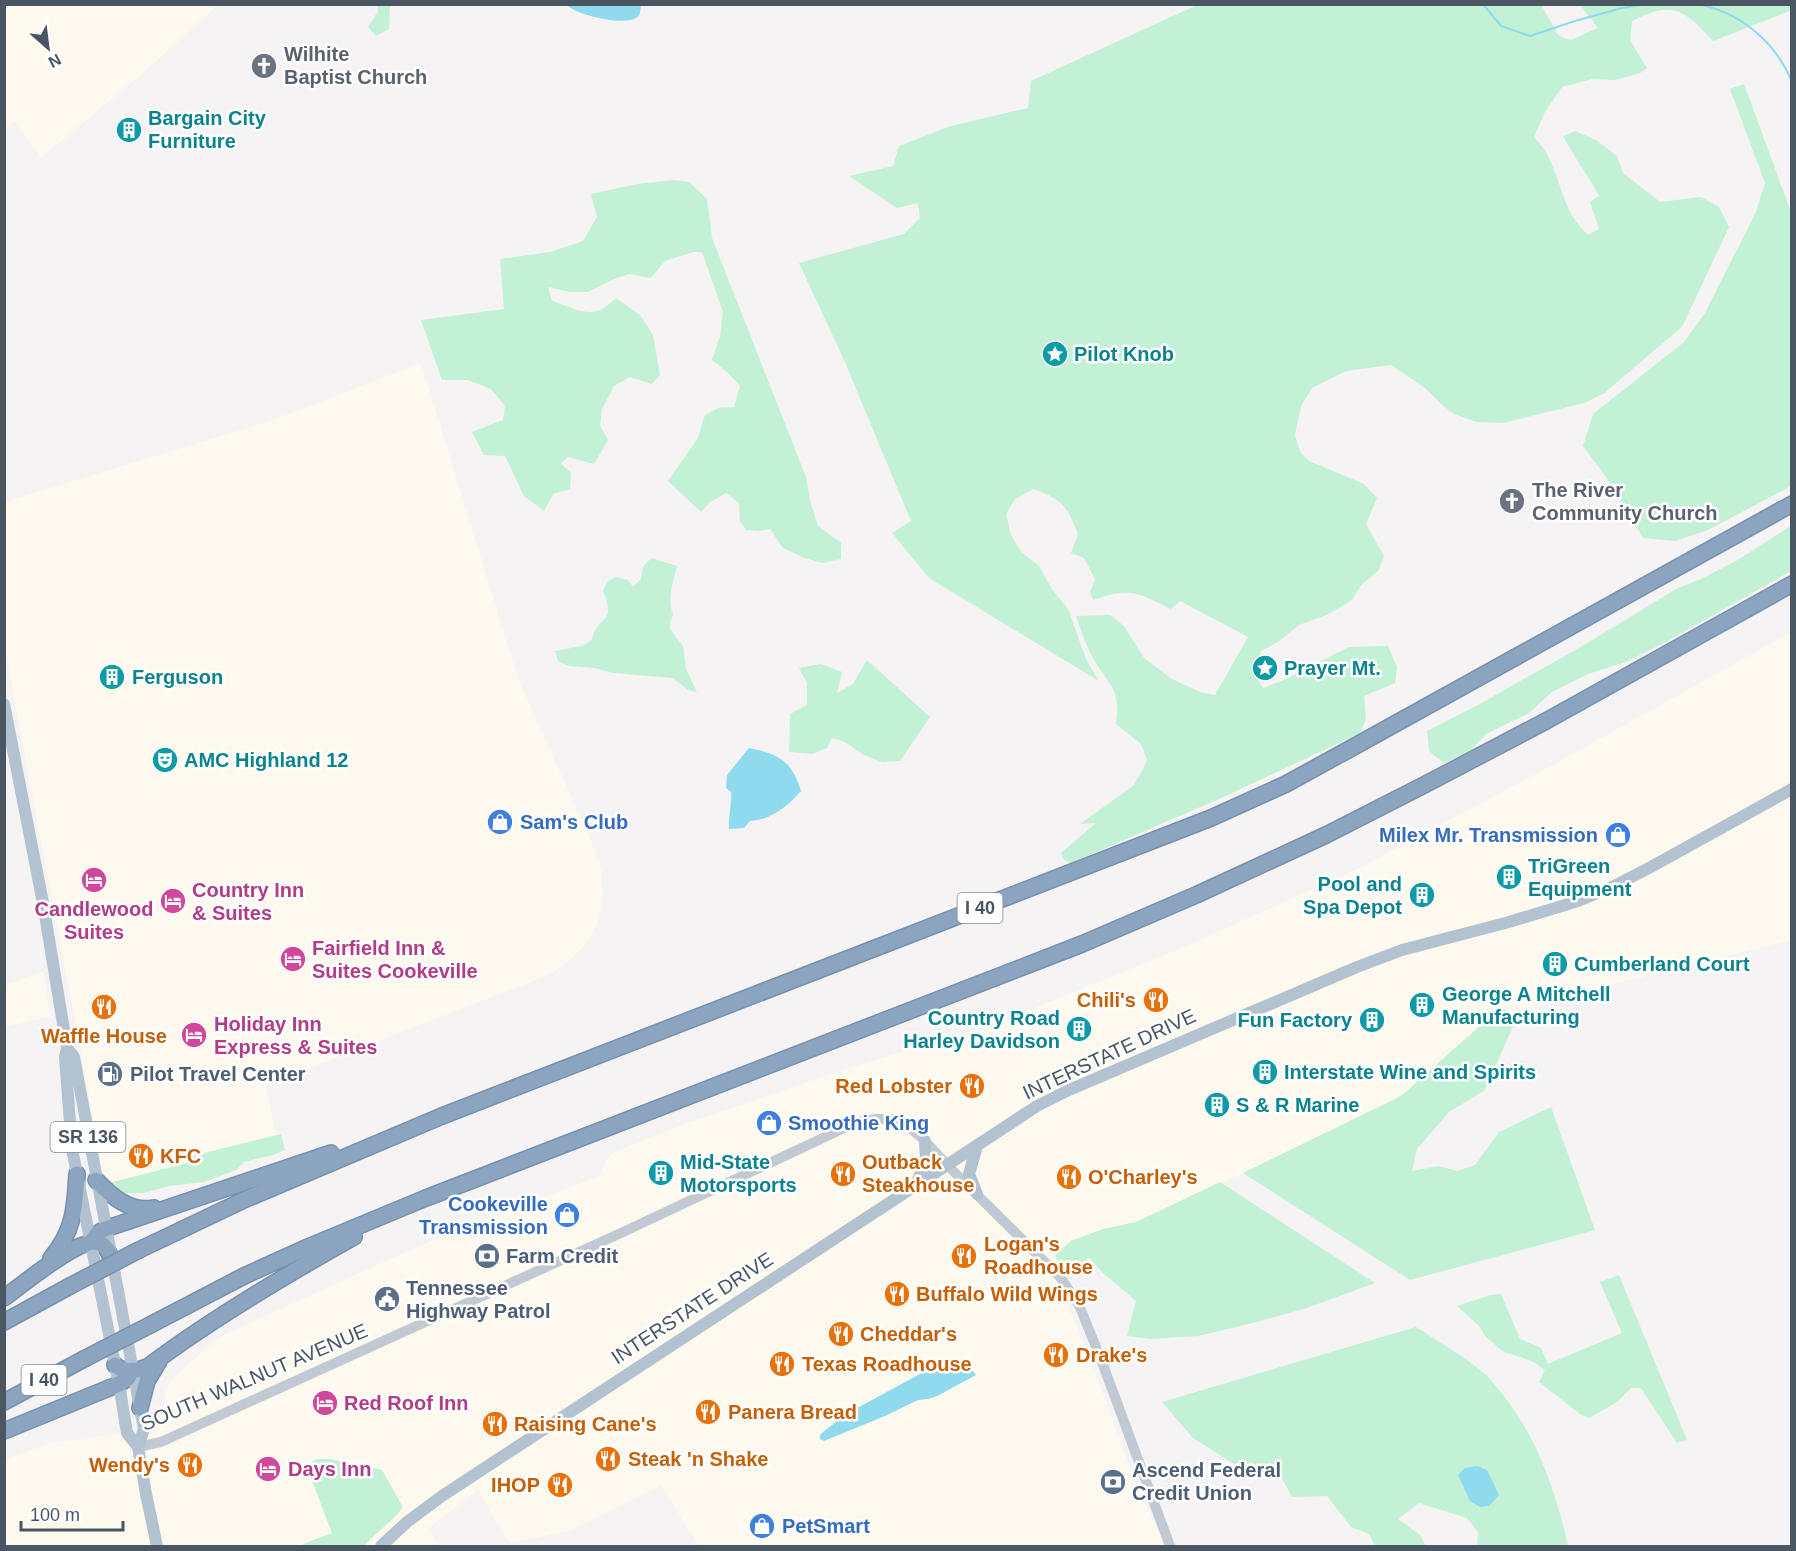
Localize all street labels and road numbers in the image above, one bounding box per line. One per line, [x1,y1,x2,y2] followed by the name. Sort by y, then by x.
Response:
[958,893,1002,923] road number: I 40
[1019,1004,1199,1104] street label: INTERSTATE DRIVE
[50,1122,125,1152] road number: SR 136
[607,1248,777,1368] street label: INTERSTATE DRIVE
[137,1319,371,1435] street label: SOUTH WALNUT AVENUE
[22,1365,66,1395] road number: I 40

